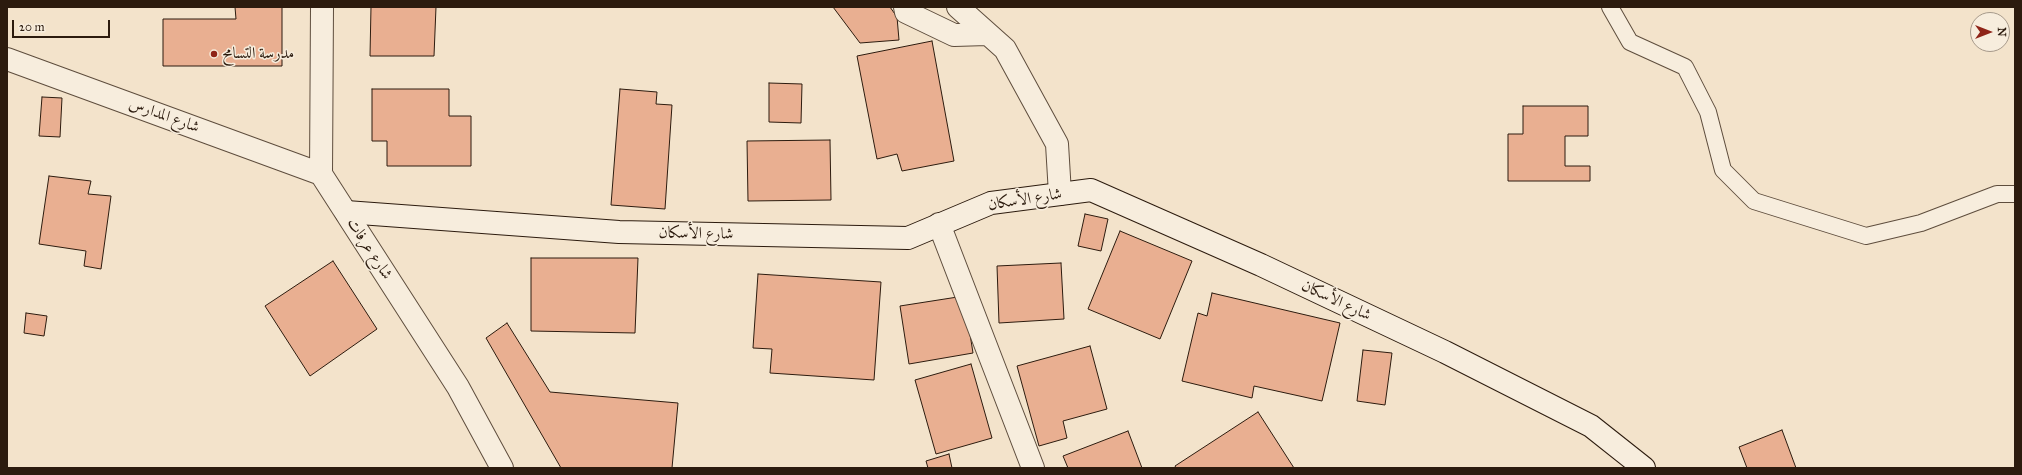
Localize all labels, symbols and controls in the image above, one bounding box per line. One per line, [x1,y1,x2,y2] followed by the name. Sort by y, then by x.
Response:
[14,12,112,38] scale bar
[1970,12,2010,52] north arrow
[19,20,45,34] text: 20 m
[1995,27,2008,37] text: N
[222,44,294,64] place label: مدرسة التسامح
[209,49,219,59] marker: مدرسة التسامح
[126,94,202,138] street label: شارع المدارس
[987,185,1063,215] street label: شارع الأسكان
[342,215,396,283] street label: شارع عرفات
[659,224,733,244] street label: شارع الأسكان
[1298,277,1374,325] street label: شارع الأسكان

